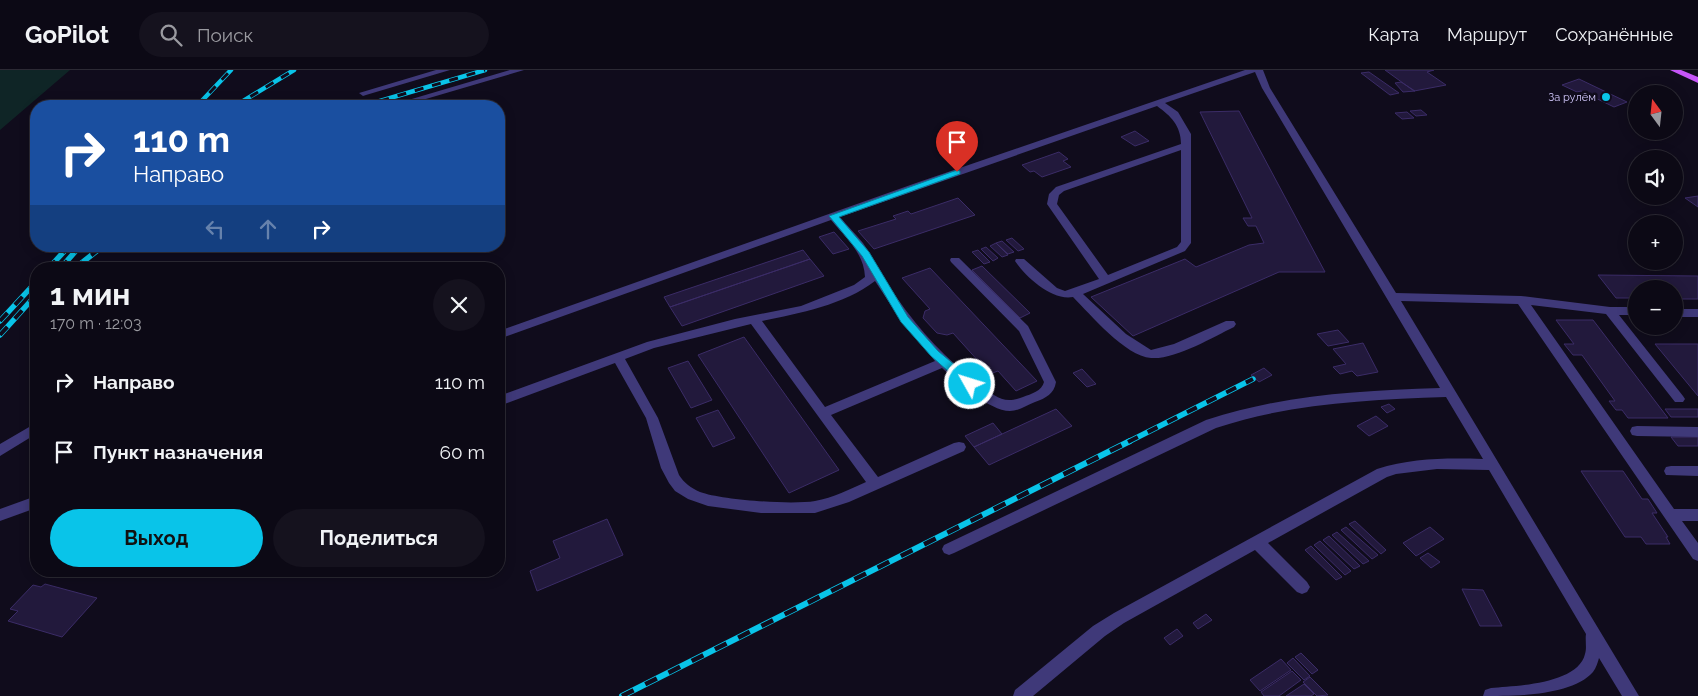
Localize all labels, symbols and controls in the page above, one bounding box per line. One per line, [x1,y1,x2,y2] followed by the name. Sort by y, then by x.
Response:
[139,12,489,57] search box
[25,20,109,49] text: GoPilot
[157,21,185,49] icon: search
[197,24,253,46] text: Поиск
[1368,24,1419,45] text: Карта
[1447,24,1527,45] text: Маршрут
[1555,24,1673,45] text: Сохранённые
[1628,85,1682,140] north arrow
[1628,85,1683,335] map controls
[1548,91,1596,104] place label: За рулём
[1600,91,1612,103] marker: За рулём
[133,119,230,160] text: 110 m
[50,120,115,185] icon: right
[936,121,978,172] pin
[943,128,971,156] icon: arrive
[1628,150,1683,205] button: sound
[133,161,224,187] text: Направо
[201,215,229,243] icon: left
[254,215,282,243] icon: ahead
[307,215,335,243] icon: right
[1628,215,1683,270] button: +
[50,277,130,312] text: 1 мин
[433,279,485,331] button: close
[1628,280,1683,335] button: −
[50,314,142,333] text: 170 m · 12:03
[943,357,995,409] position arrow
[50,368,78,396] icon: right
[93,371,174,393] text: Направо
[435,371,485,393] text: 110 m
[50,438,78,466] icon: arrive
[93,441,263,463] text: Пункт назначения
[440,441,485,463] text: 60 m
[50,509,263,567] button: Выход
[273,509,485,567] button: Поделиться

